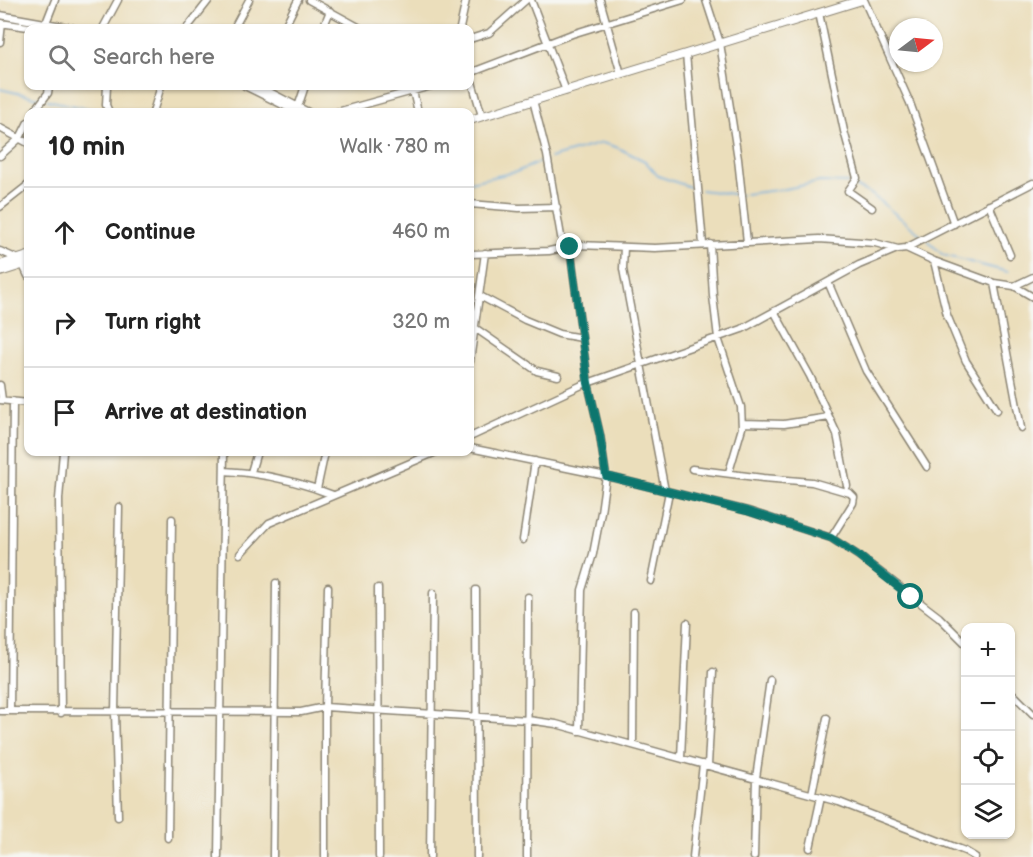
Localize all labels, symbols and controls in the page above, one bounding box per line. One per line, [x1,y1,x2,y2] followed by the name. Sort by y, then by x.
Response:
[889,18,943,72] north arrow
[24,24,474,90] search box
[45,41,78,74] icon: search
[93,44,215,71] text: Search here
[48,132,125,163] text: 10 min
[340,135,450,159] text: Walk · 780 m
[48,216,81,249] icon: ahead
[105,219,195,246] text: Continue
[392,220,450,244] text: 460 m
[556,233,582,259] route end
[48,306,81,339] icon: right
[105,309,201,336] text: Turn right
[392,310,450,334] text: 320 m
[48,396,81,429] icon: arrive
[105,399,307,426] text: Arrive at destination
[897,583,923,609] route start
[961,623,1015,839] map controls
[961,623,1015,677] button: +
[961,677,1015,731] button: −
[961,731,1015,785] button: locate
[961,785,1015,839] button: layers

